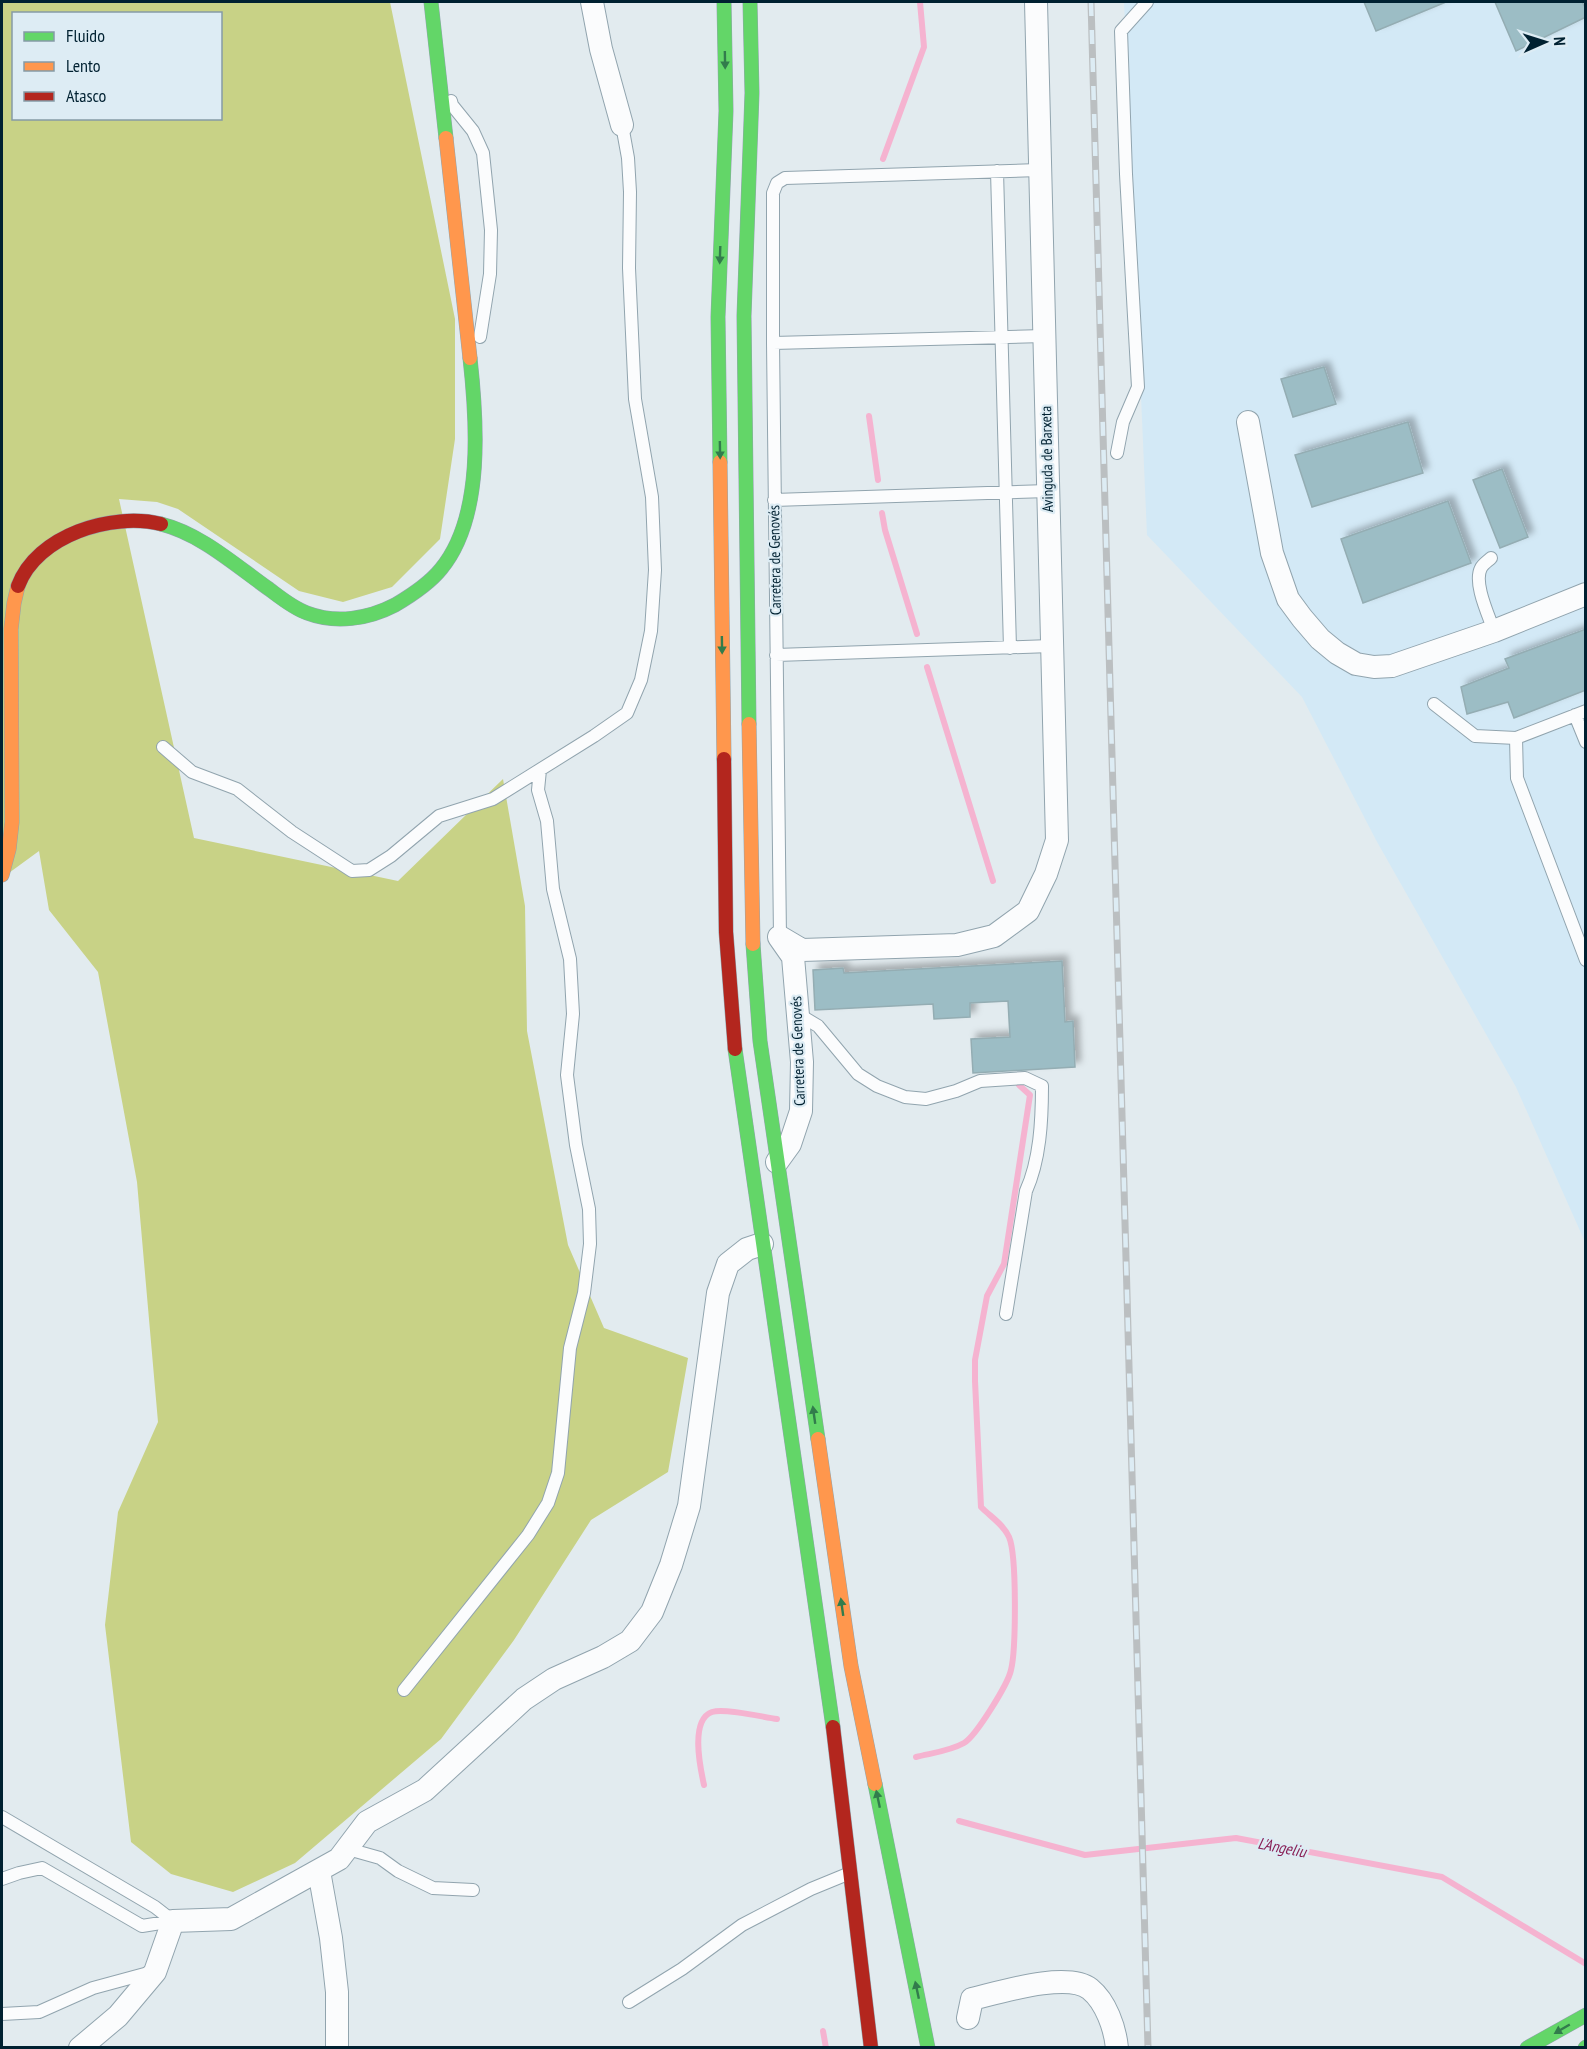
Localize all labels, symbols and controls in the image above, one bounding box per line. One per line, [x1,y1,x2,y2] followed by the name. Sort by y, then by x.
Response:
[12,12,222,120] legend
[1515,12,1575,72] north arrow
[66,24,105,47] text: Fluido
[1550,36,1570,46] text: N
[720,50,730,69] one-way arrow
[66,54,101,77] text: Lento
[66,84,107,107] text: Atasco
[716,245,725,264] one-way arrow
[1036,406,1057,512] street label: Avinguda de Barxeta
[715,440,724,459] one-way arrow
[764,505,785,615] street label: Carretera de Genovés
[717,635,727,654] one-way arrow
[786,996,809,1106] street label: Carretera de Genovés
[809,1405,818,1424] one-way arrow
[837,1598,846,1617] one-way arrow
[873,1789,882,1808] one-way arrow
[1256,1833,1309,1862] water label: L'Angeliu
[912,1980,921,1999] one-way arrow
[1553,2024,1570,2034] one-way arrow

